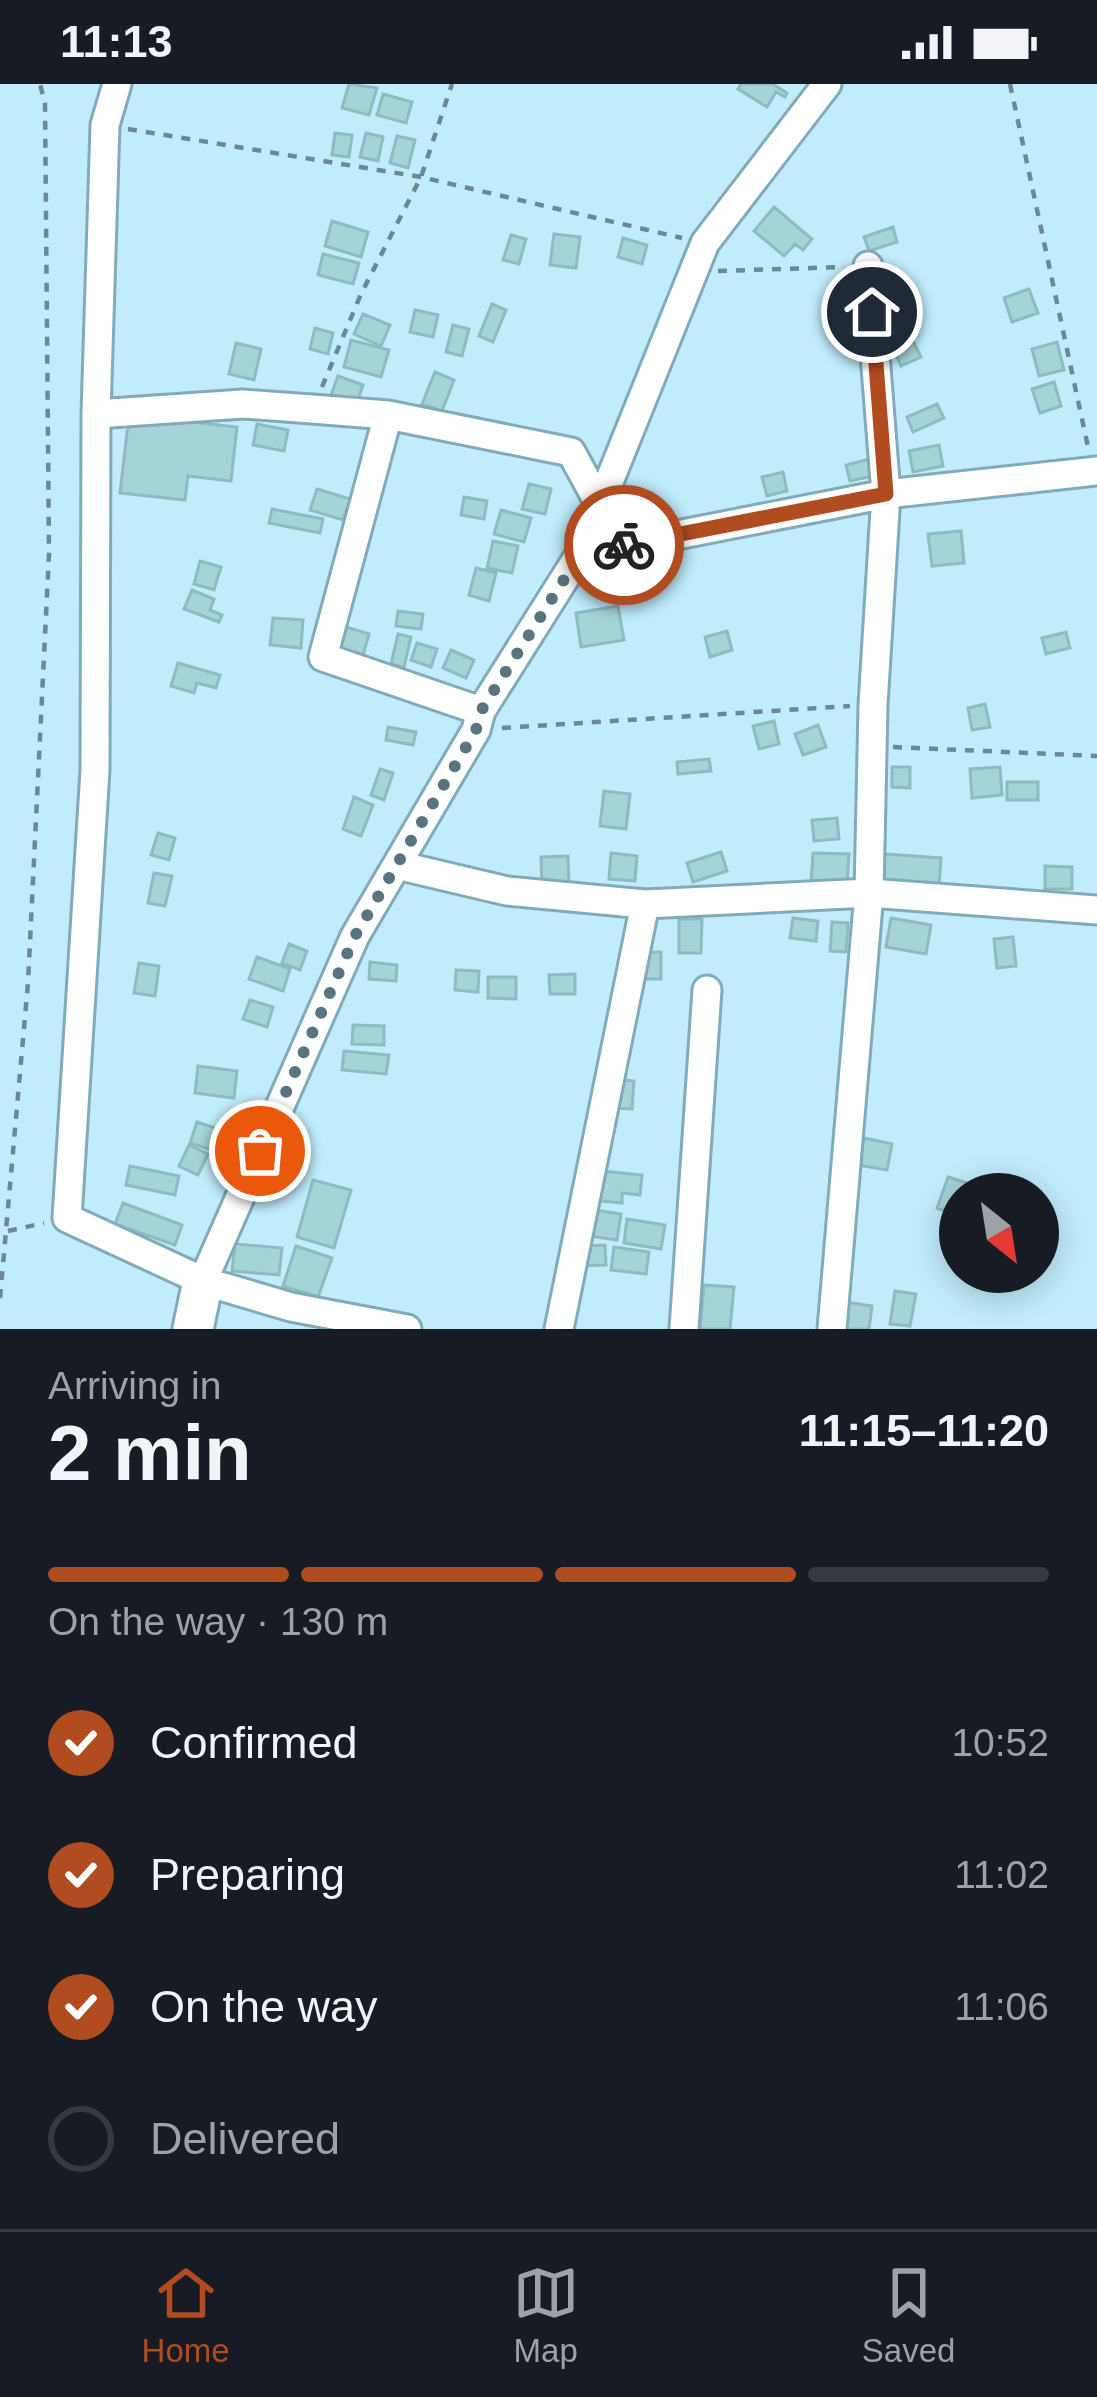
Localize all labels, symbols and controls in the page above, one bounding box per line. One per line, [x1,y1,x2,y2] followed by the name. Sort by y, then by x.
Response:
[60,16,173,67] text: 11:13
[821,261,923,363] pin
[839,279,905,345] icon: home
[564,485,684,605] courier
[591,512,657,578] icon: bike
[209,1100,311,1202] pin
[227,1118,293,1184] icon: bag
[939,1173,1059,1293] north arrow
[939,1173,1059,1293] map controls
[48,1364,221,1407] text: Arriving in
[799,1405,1049,1456] text: 11:15–11:20
[48,1409,252,1497] text: 2 min
[48,1600,388,1643] text: On the way · 130 m
[48,1710,114,1776] icon: check
[150,1717,358,1768] text: Confirmed
[951,1721,1049,1764] text: 10:52
[48,1842,114,1908] icon: check
[150,1849,345,1900] text: Preparing
[954,1853,1049,1896] text: 11:02
[48,1974,114,2040] icon: check
[150,1981,378,2032] text: On the way
[954,1985,1049,2028] text: 11:06
[150,2113,340,2164] text: Delivered
[142,2260,230,2370] tab: Home
[513,2260,579,2370] tab: Map
[862,2260,955,2370] tab: Saved

